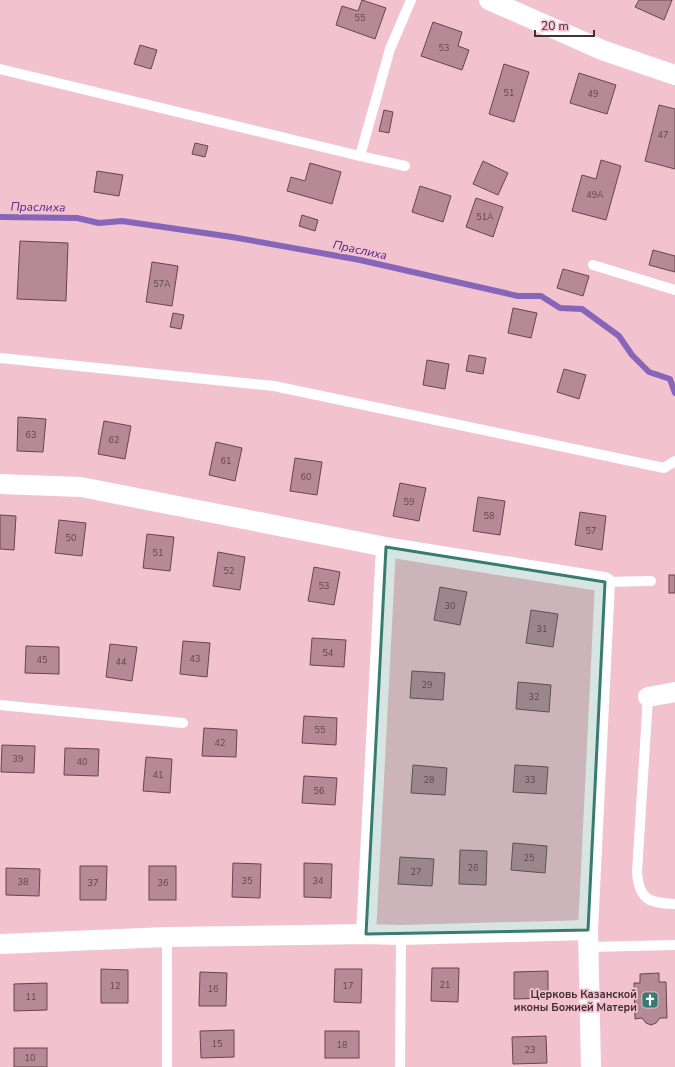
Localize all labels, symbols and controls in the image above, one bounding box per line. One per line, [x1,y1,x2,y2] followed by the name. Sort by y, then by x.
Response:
[355,12,365,24] house number: 55
[535,12,594,38] scale bar
[541,18,569,34] text: 20 m
[439,42,449,54] house number: 53
[504,87,514,99] house number: 51
[588,88,598,100] house number: 49
[658,129,668,141] house number: 47
[586,189,604,201] house number: 49А
[10,199,66,215] water label: Праслиха
[476,211,494,223] house number: 51А
[331,236,389,264] water label: Праслиха
[153,278,171,290] house number: 57А
[26,429,36,441] house number: 63
[109,434,119,446] house number: 62
[221,455,231,467] house number: 61
[301,471,311,483] house number: 60
[404,496,414,508] house number: 59
[484,510,494,522] house number: 58
[586,525,596,537] house number: 57
[66,532,76,544] house number: 50
[153,547,163,559] house number: 51
[224,565,234,577] house number: 52
[319,580,329,592] house number: 53
[445,600,455,612] house number: 30
[537,623,547,635] house number: 31
[323,647,334,659] house number: 54
[190,653,200,665] house number: 43
[37,654,47,666] house number: 45
[116,656,127,668] house number: 44
[422,679,432,691] house number: 29
[529,691,539,703] house number: 32
[315,724,325,736] house number: 55
[215,737,225,749] house number: 42
[13,753,23,765] house number: 39
[77,756,87,768] house number: 40
[153,769,163,781] house number: 41
[424,774,434,786] house number: 28
[525,774,535,786] house number: 33
[314,785,324,797] house number: 56
[524,852,534,864] house number: 25
[468,862,478,874] house number: 26
[411,866,421,878] house number: 27
[242,875,252,887] house number: 35
[313,875,324,887] house number: 34
[18,876,28,888] house number: 38
[88,877,98,889] house number: 37
[158,877,168,889] house number: 36
[440,979,450,991] house number: 21
[110,980,120,992] house number: 12
[343,980,353,992] house number: 17
[208,983,218,995] house number: 16
[514,987,637,1015] place label: Церковь Казанской иконы Божией Матери
[640,990,660,1010] church icon: Церковь Казанской иконы Божией Матери
[26,991,36,1003] house number: 11
[212,1038,222,1050] house number: 15
[337,1039,347,1051] house number: 18
[525,1044,535,1056] house number: 23
[25,1052,35,1064] house number: 10

